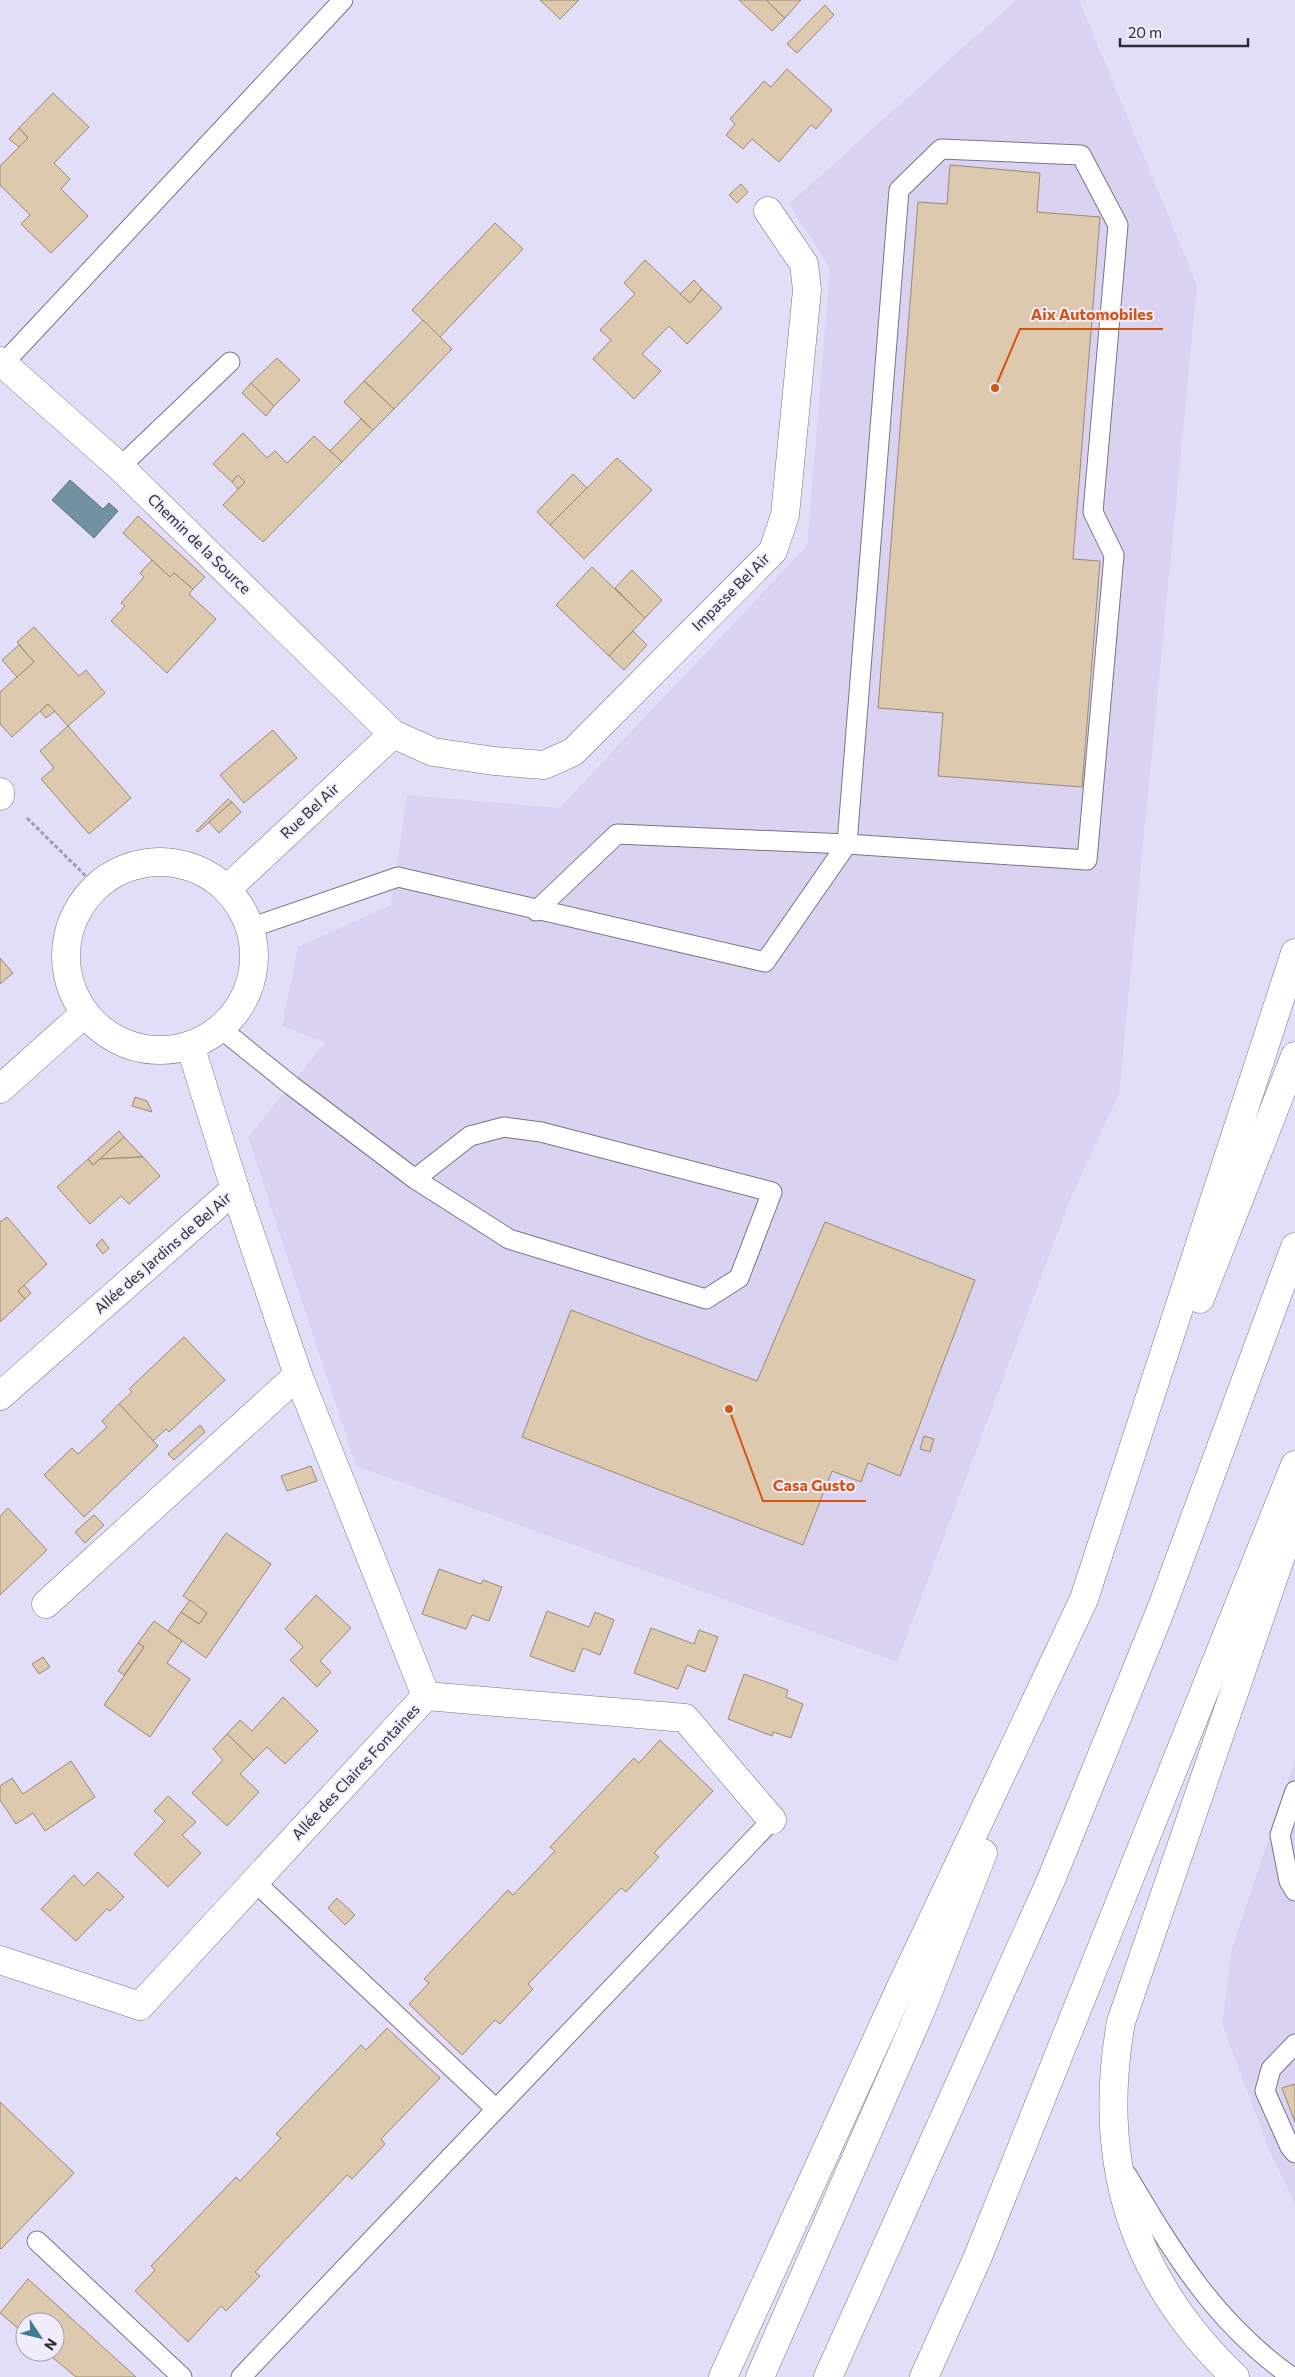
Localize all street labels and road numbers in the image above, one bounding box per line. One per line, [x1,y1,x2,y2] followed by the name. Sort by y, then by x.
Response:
[144,489,255,597] street label: Chemin de la Source
[688,549,773,634] street label: Impasse Bel Air
[276,779,342,842] street label: Rue Bel Air
[90,1188,235,1317] street label: Allée des Jardins de Bel Air
[288,1700,423,1843] street label: Allée des Claires Fontaines

